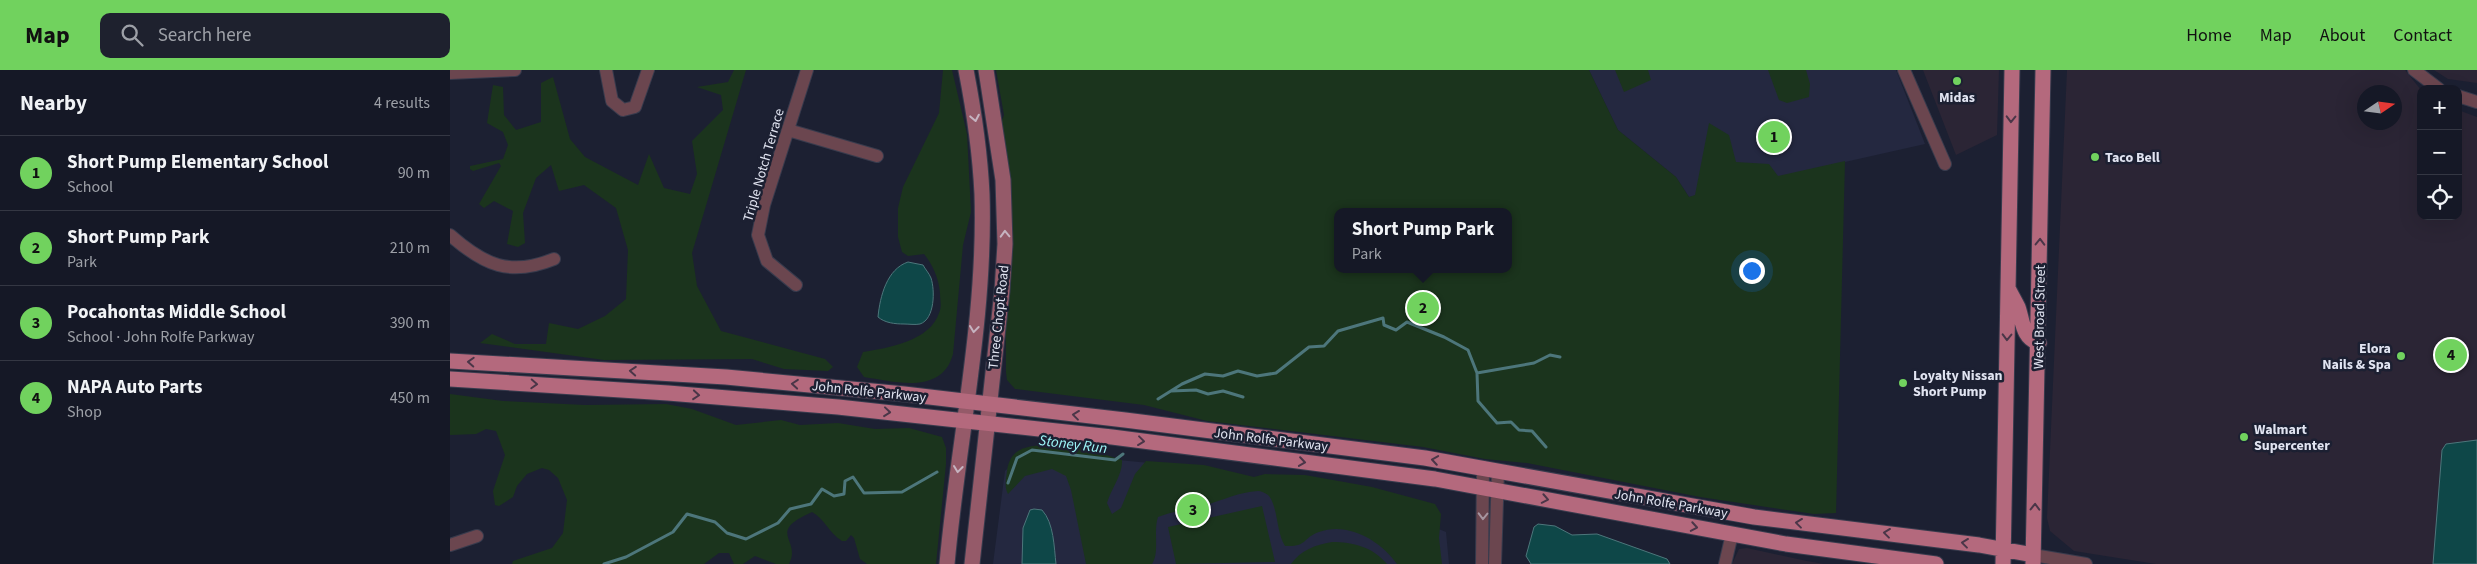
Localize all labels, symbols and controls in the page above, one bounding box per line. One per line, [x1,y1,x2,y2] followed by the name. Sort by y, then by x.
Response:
[100,13,450,58] search box
[25,18,70,53] text: Map
[118,21,146,49] icon: search
[158,22,251,49] text: Search here
[2186,23,2232,48] text: Home
[2260,23,2292,48] text: Map
[2320,23,2365,48] text: About
[2393,23,2452,48] text: Contact
[1951,75,1963,87] marker: Midas
[2357,85,2402,130] north arrow
[2417,85,2462,220] map controls
[2417,85,2462,130] button: +
[20,88,87,118] text: Nearby
[1939,88,1975,108] place label: Midas
[374,92,430,114] text: 4 results
[738,106,790,224] street label: Triple Notch Terrace
[969,114,980,122] one-way arrow
[2006,115,2017,123] one-way arrow
[1758,118,1790,156] pin: 1
[2417,130,2462,175] button: −
[2105,148,2160,168] place label: Taco Bell
[67,149,329,176] text: Short Pump Elementary School
[2089,151,2101,163] marker: Taco Bell
[32,162,40,184] text: 1
[398,162,430,184] text: 90 m
[2417,175,2462,220] button: locate
[67,176,113,198] text: School
[1334,208,1512,273] popup
[1352,216,1494,243] text: Short Pump Park
[67,224,209,251] text: Short Pump Park
[1000,230,1010,238] one-way arrow
[32,237,40,259] text: 2
[390,237,430,259] text: 210 m
[2035,238,2045,246] one-way arrow
[1352,243,1382,265] text: Park
[67,251,97,273] text: Park
[1739,258,1765,284] your location
[984,264,1014,370] street label: Three Chopt Road
[2029,265,2051,369] street label: West Broad Street
[1407,289,1439,327] pin: 2
[67,299,286,326] text: Pocahontas Middle School
[32,312,40,334] text: 3
[390,312,430,334] text: 390 m
[969,325,980,333] one-way arrow
[67,326,254,348] text: School · John Rolfe Parkway
[2002,334,2012,341] one-way arrow
[2435,336,2467,374] pin: 4
[2322,339,2391,375] place label: Elora Nails & Spa
[2395,350,2407,362] marker: Elora Nails & Spa
[467,356,475,367] one-way arrow
[629,365,637,376] one-way arrow
[1913,366,2003,402] place label: Loyalty Nissan Short Pump
[67,374,202,401] text: NAPA Auto Parts
[811,376,927,408] street label: John Rolfe Parkway
[1897,377,1909,389] marker: Loyalty Nissan Short Pump
[530,378,538,389] one-way arrow
[791,378,799,389] one-way arrow
[32,387,40,409] text: 4
[390,387,430,409] text: 450 m
[692,389,700,400] one-way arrow
[67,401,102,423] text: Shop
[883,406,891,417] one-way arrow
[1072,410,1081,420] one-way arrow
[2254,420,2330,456] place label: Walmart Supercenter
[1213,423,1329,457] street label: John Rolfe Parkway
[1038,430,1108,459] water label: Stoney Run
[2238,431,2250,443] marker: Walmart Supercenter
[1137,435,1145,446] one-way arrow
[1431,455,1439,466] one-way arrow
[1298,456,1306,467] one-way arrow
[953,465,964,473] one-way arrow
[1613,484,1730,524] street label: John Rolfe Parkway
[1177,491,1209,529] pin: 3
[1541,494,1550,504] one-way arrow
[2029,502,2040,510] one-way arrow
[1478,512,1488,520] one-way arrow
[1795,518,1803,529] one-way arrow
[1690,522,1698,532] one-way arrow
[1883,528,1891,539] one-way arrow
[1961,538,1969,549] one-way arrow

